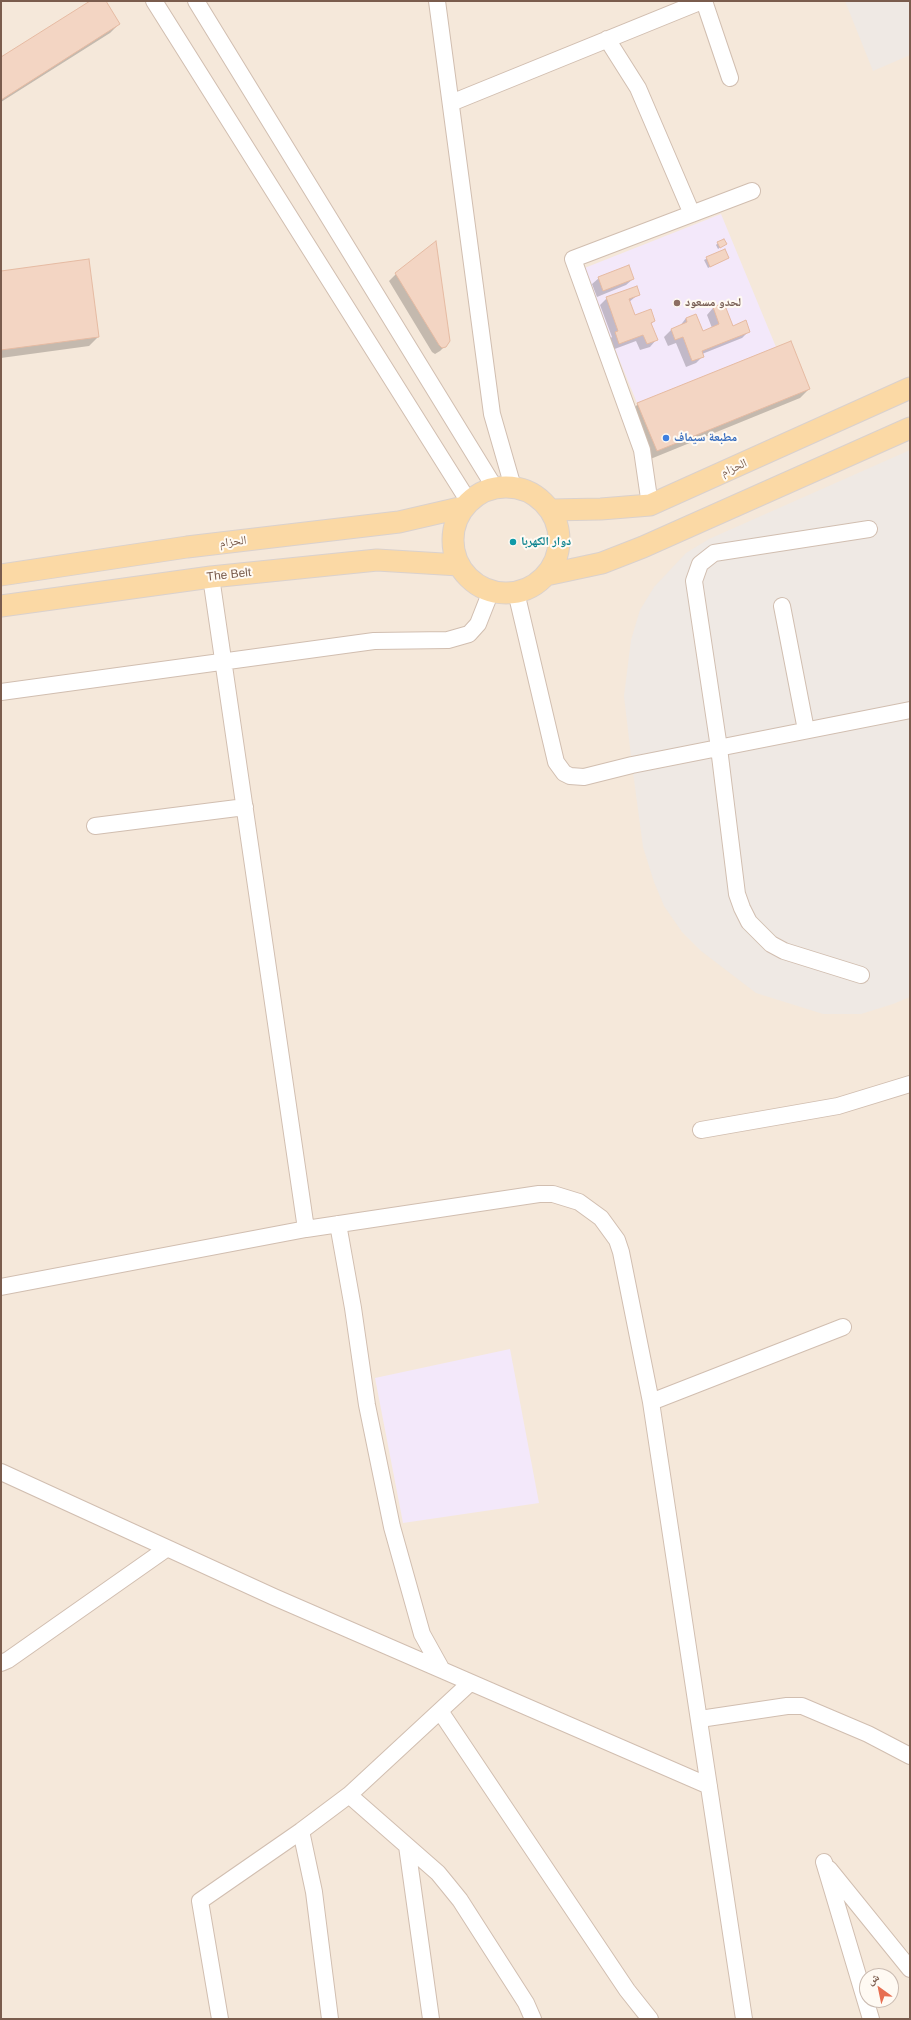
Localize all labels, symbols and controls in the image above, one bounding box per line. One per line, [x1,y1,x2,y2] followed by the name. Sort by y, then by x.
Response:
[685,296,741,310] place label: لحدو مسعود
[672,298,682,308] marker: لحدو مسعود
[674,431,737,445] place label: مطبعة سيماف
[661,433,671,443] marker: مطبعة سيماف
[719,456,749,480] street label: الحزام
[219,533,247,551] street label: الحزام
[521,535,571,549] place label: دوار الكهربا
[508,537,518,547] marker: دوار الكهربا
[206,566,252,584] street label: The Belt
[859,1968,899,2008] north arrow
[865,1971,881,1987] text: ش

